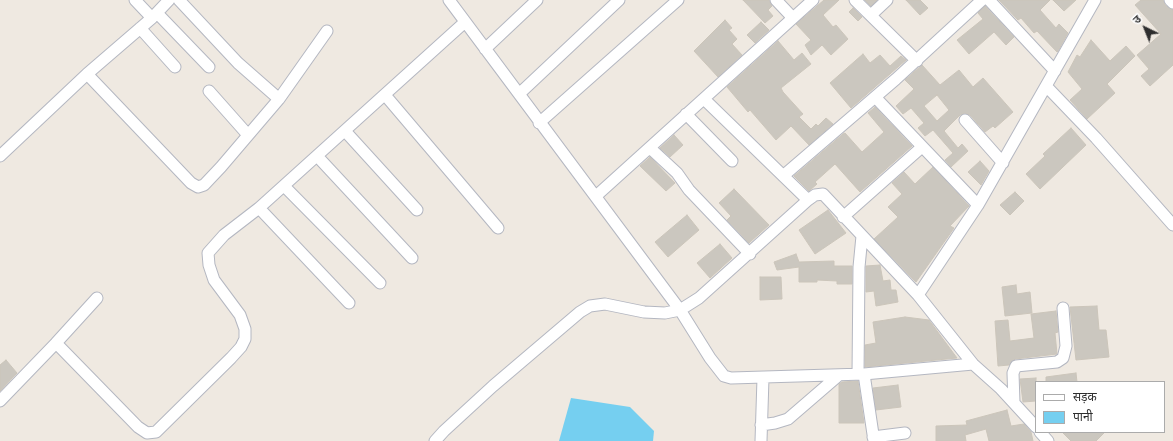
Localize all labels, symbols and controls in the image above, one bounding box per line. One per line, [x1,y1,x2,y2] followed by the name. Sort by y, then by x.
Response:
[1125,8,1165,48] north arrow
[1130,12,1143,26] text: उ
[1035,381,1165,433] legend
[1073,389,1097,404] text: सड़क
[1073,409,1093,424] text: पानी

